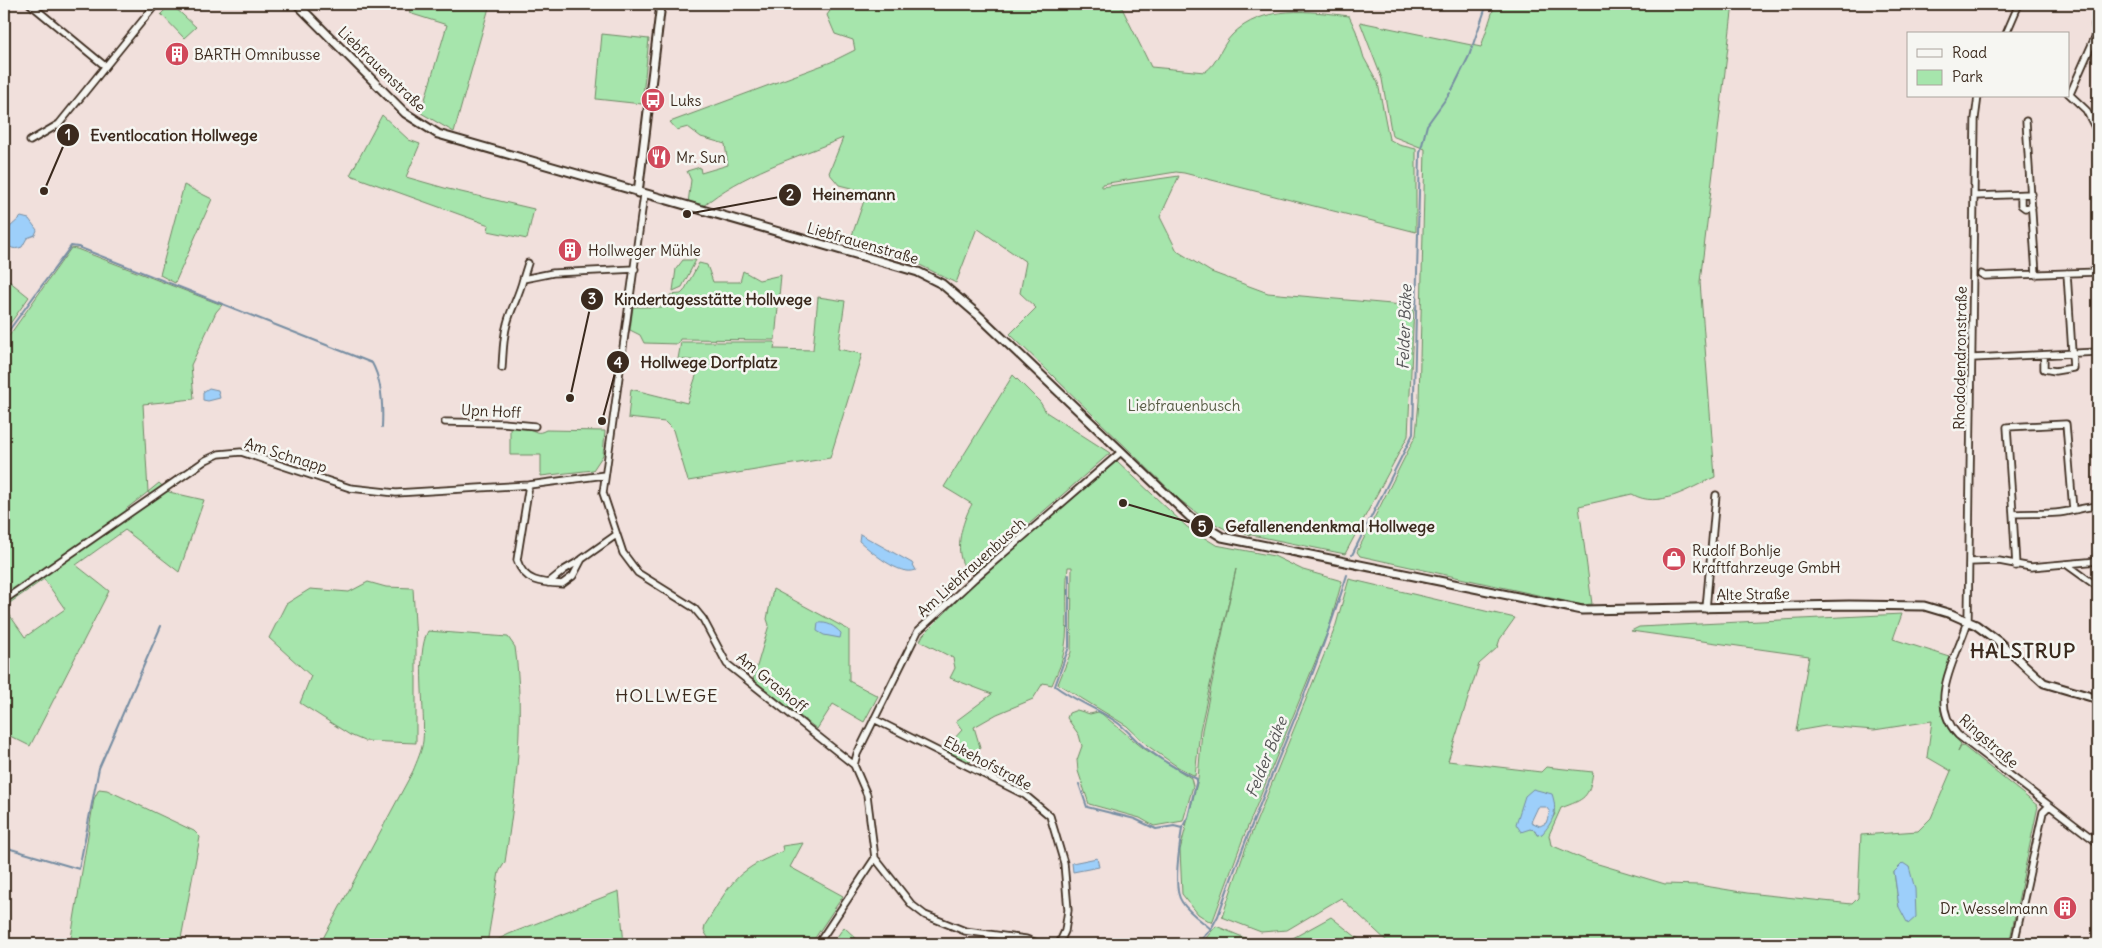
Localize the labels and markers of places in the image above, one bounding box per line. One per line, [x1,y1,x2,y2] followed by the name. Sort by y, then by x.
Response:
[164,41,190,67] building icon: BARTH Omnibusse
[194,45,320,64] place label: BARTH Omnibusse
[640,87,666,113] bus stop icon: Luks
[670,91,701,110] place label: Luks
[56,119,268,150] callout: Eventlocation Hollwege
[646,144,672,170] restaurant icon: Mr. Sun
[676,148,726,167] place label: Mr. Sun
[778,179,906,210] callout: Heinemann
[557,237,583,263] building icon: Hollweger Mühle
[588,241,701,260] place label: Hollweger Mühle
[579,284,822,315] callout: Kindertagesstätte Hollwege
[605,347,787,378] callout: Hollwege Dorfplatz
[1190,511,1444,542] callout: Gefallenendenkmal Hollwege
[1692,541,1841,577] place label: Rudolf Bohlje Kraftfahrzeuge GmbH
[1661,546,1687,572] shop icon: Rudolf Bohlje Kraftfahrzeuge GmbH
[2052,895,2078,921] building icon: Dr. Wesselmann
[1940,899,2048,918] place label: Dr. Wesselmann

